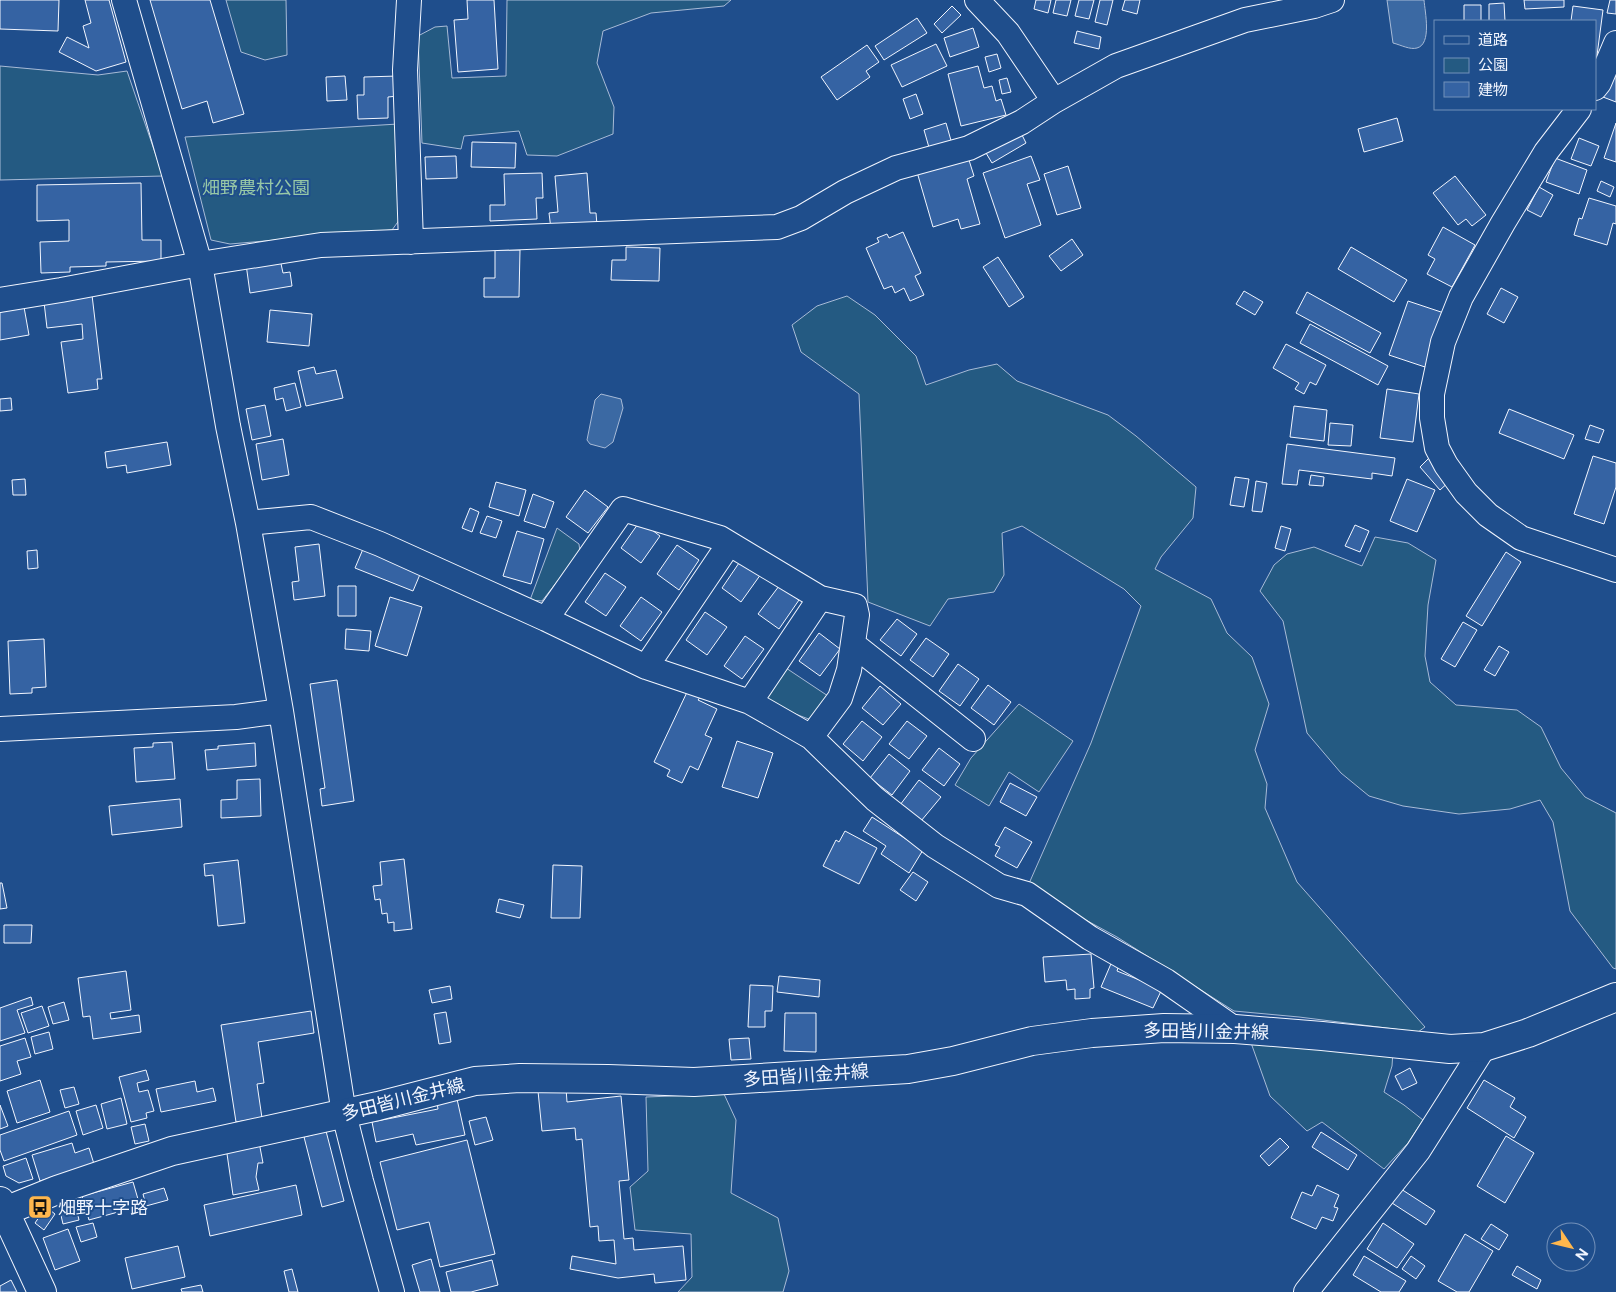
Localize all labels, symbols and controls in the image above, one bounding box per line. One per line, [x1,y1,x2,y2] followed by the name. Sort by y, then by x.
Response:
[1434,20,1596,110] legend
[1478,31,1508,48] text: 道路
[1478,56,1508,73] text: 公園
[1478,81,1508,98] text: 建物
[202,177,310,198] park label: 畑野農村公園
[1143,1019,1269,1043] street label: 多田皆川金井線
[742,1060,870,1090] street label: 多田皆川金井線
[339,1074,467,1124] street label: 多田皆川金井線
[27,1194,53,1220] bus stop icon: 畑野十字路
[58,1197,148,1218] place label: 畑野十字路
[1546,1222,1596,1272] north arrow
[1572,1245,1591,1264] text: N

